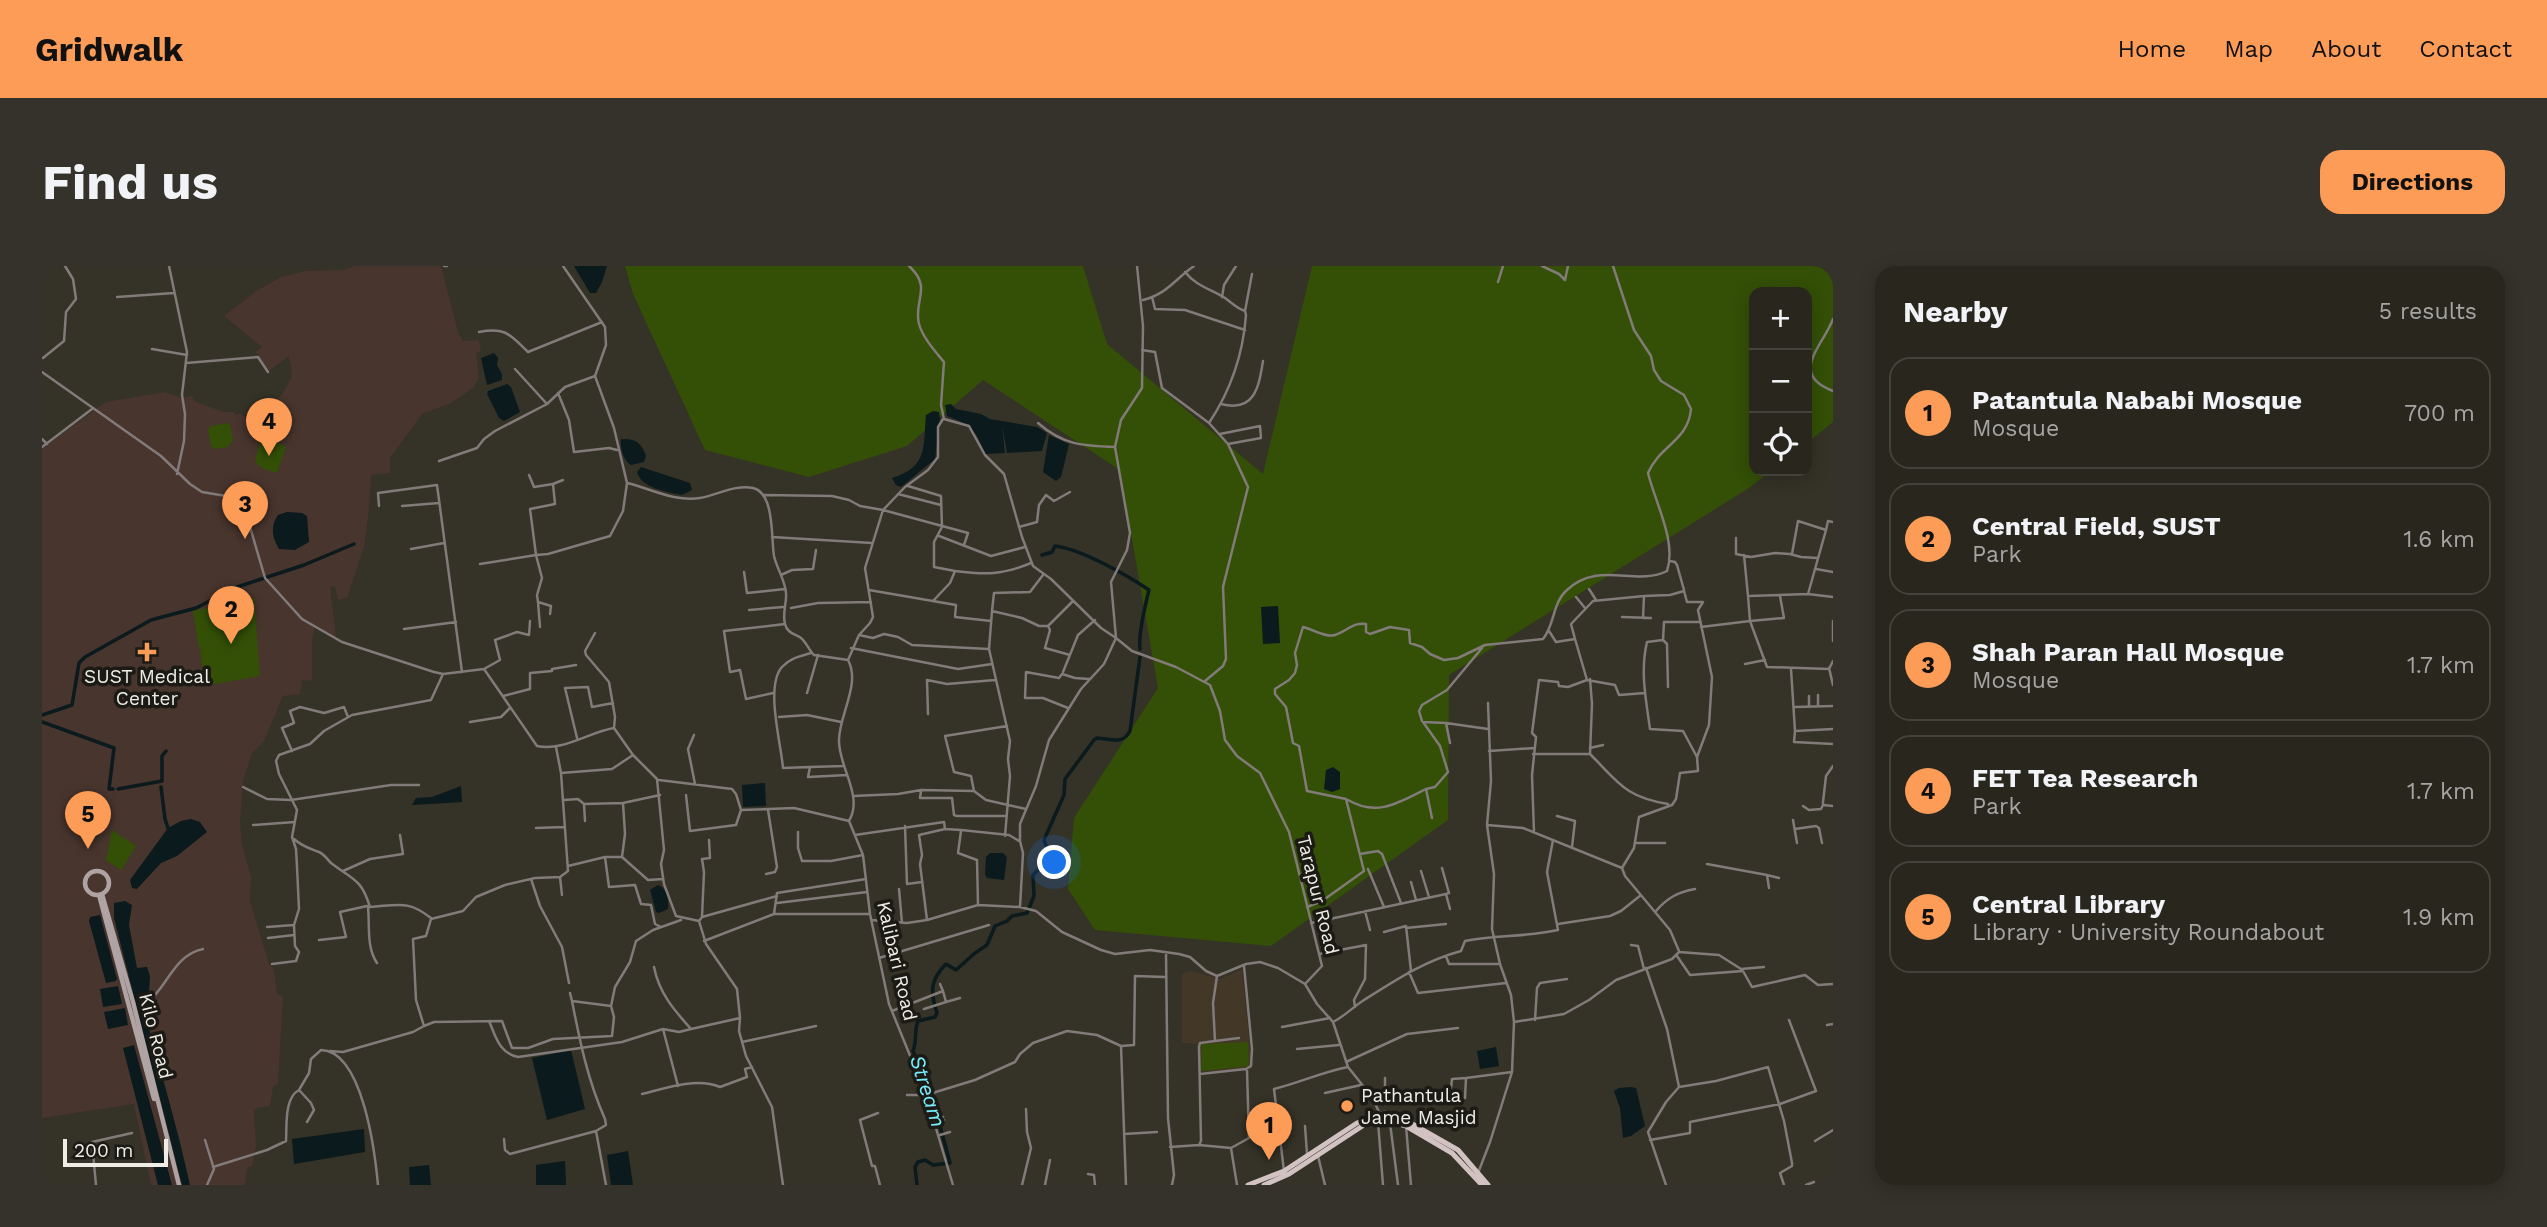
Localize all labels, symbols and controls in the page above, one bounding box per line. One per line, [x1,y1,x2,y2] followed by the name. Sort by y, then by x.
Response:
[35,30,183,69] text: Gridwalk
[2118,35,2186,63] text: Home
[2224,35,2273,63] text: Map
[2311,35,2381,63] text: About
[2419,35,2512,63] text: Contact
[2320,150,2505,214] button: Directions
[42,153,218,211] text: Find us
[1749,287,1812,476] map controls
[1749,287,1812,350] button: +
[1903,294,2008,329] text: Nearby
[2379,298,2477,325] text: 5 results
[1749,350,1812,413] button: −
[1972,385,2302,415] text: Patantula Nababi Mosque
[246,398,292,456] pin: 4
[1923,400,1933,427] text: 1
[2404,400,2475,427] text: 700 m
[1749,413,1812,476] button: locate
[1972,415,2059,442] text: Mosque
[222,481,268,539] pin: 3
[1972,511,2221,541] text: Central Field, SUST
[1921,526,1935,553] text: 2
[2403,526,2475,553] text: 1.6 km
[1972,541,2021,568] text: Park
[208,586,254,644] pin: 2
[1972,637,2284,667] text: Shah Paran Hall Mosque
[137,642,157,662] marker: SUST Medical Center
[1921,652,1935,679] text: 3
[2407,652,2475,679] text: 1.7 km
[84,665,210,710] place label: SUST Medical Center
[1972,667,2059,694] text: Mosque
[1972,763,2198,793] text: FET Tea Research
[1921,778,1935,805] text: 4
[2407,778,2475,805] text: 1.7 km
[65,791,111,849] pin: 5
[1972,793,2021,820] text: Park
[1292,833,1344,957] street label: Tarapur Road
[1037,845,1071,879] your location
[1972,889,2165,919] text: Central Library
[872,899,922,1023] street label: Kalibari Road
[1921,904,1935,931] text: 5
[2403,904,2475,931] text: 1.9 km
[1972,919,2324,946] text: Library · University Roundabout
[134,991,178,1081] street label: Kilo Road
[905,1052,951,1130] water label: Stream
[1361,1084,1477,1129] place label: Pathantula Jame Masjid
[1339,1098,1355,1114] marker: Pathantula Jame Masjid
[1246,1102,1292,1160] pin: 1
[63,1136,168,1168] scale bar
[74,1139,133,1162] text: 200 m

